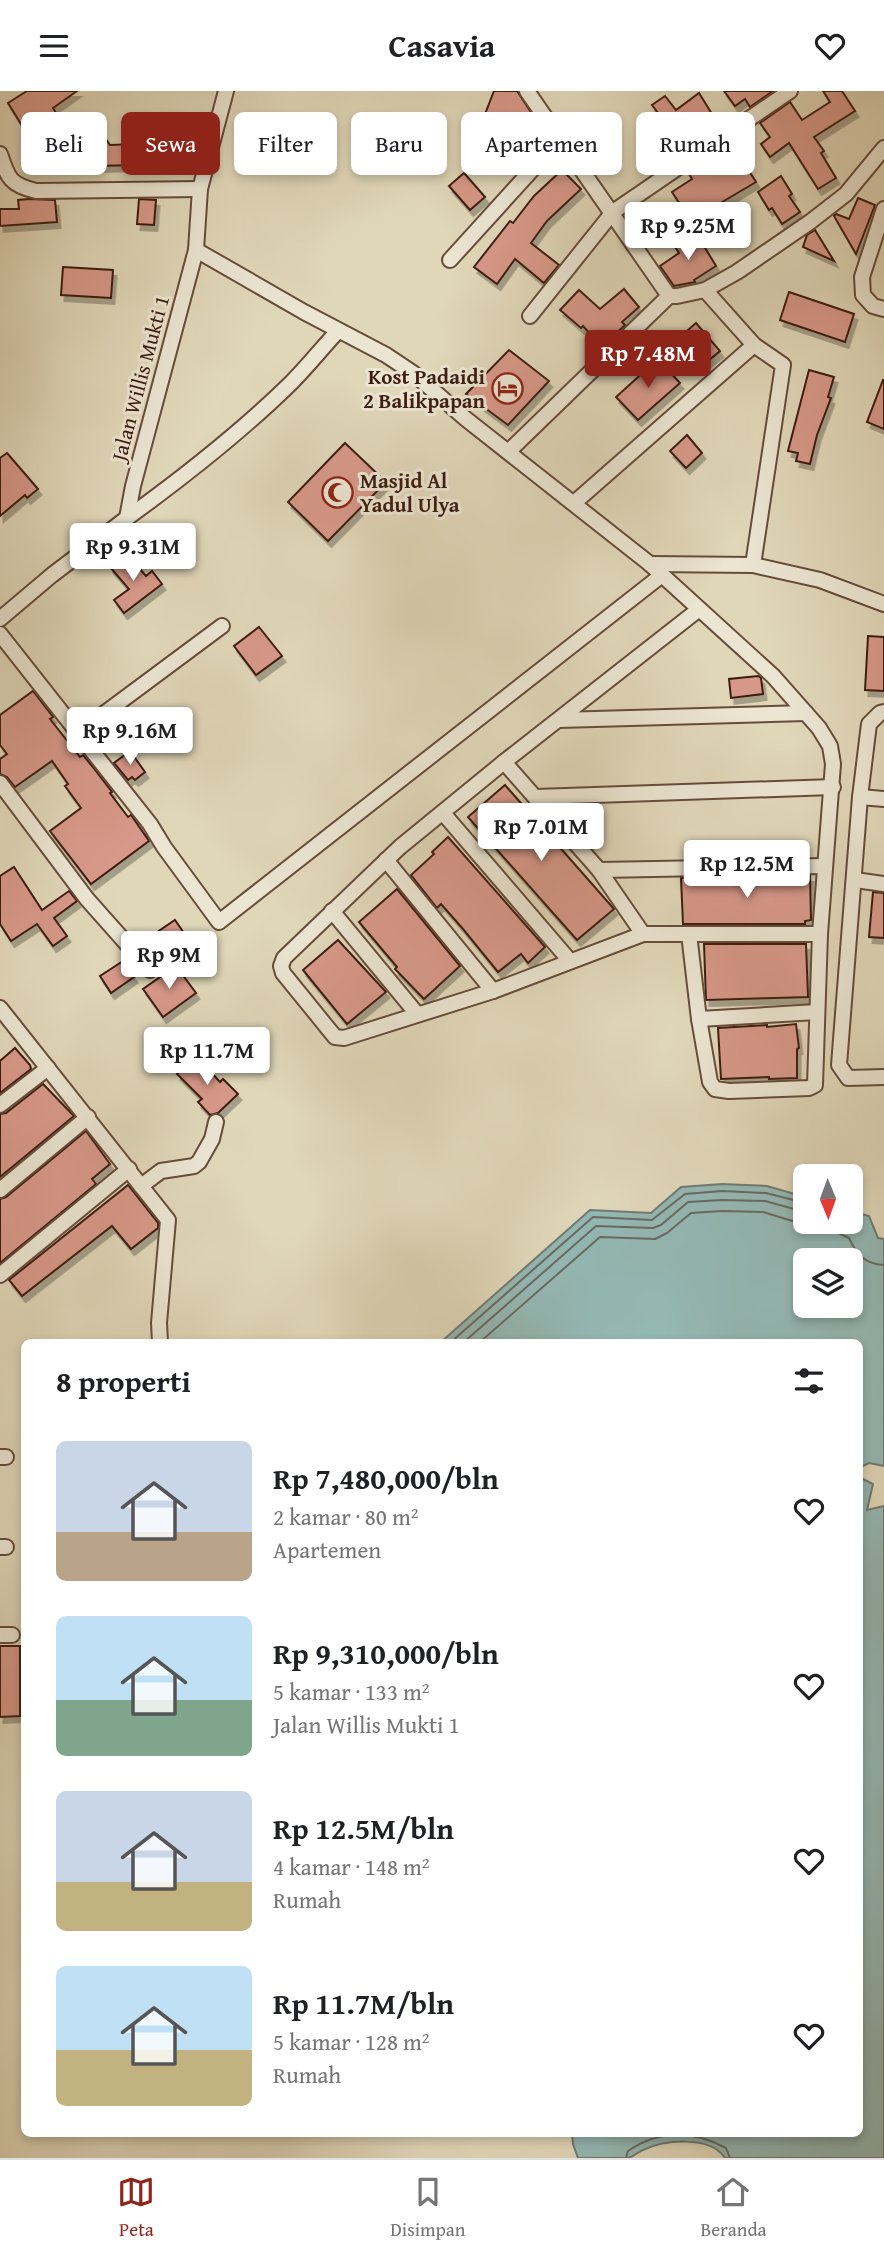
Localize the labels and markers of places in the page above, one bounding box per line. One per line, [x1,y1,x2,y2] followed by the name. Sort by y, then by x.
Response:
[616,202,760,262] pin: Rp 9.25M
[576,331,720,390] pin: Rp 7.48M
[363,361,486,416] place label: Kost Padaidi 2 Balikpapan
[491,371,525,405] hotel icon: Kost Padaidi 2 Balikpapan
[360,465,460,520] place label: Masjid Al Yadul Ulya
[320,475,354,509] mosque icon: Masjid Al Yadul Ulya
[61,524,205,583] pin: Rp 9.31M
[58,707,202,767] pin: Rp 9.16M
[469,803,613,863] pin: Rp 7.01M
[675,841,819,900] pin: Rp 12.5M
[120,932,218,991] pin: Rp 9M
[135,1027,279,1087] pin: Rp 11.7M

